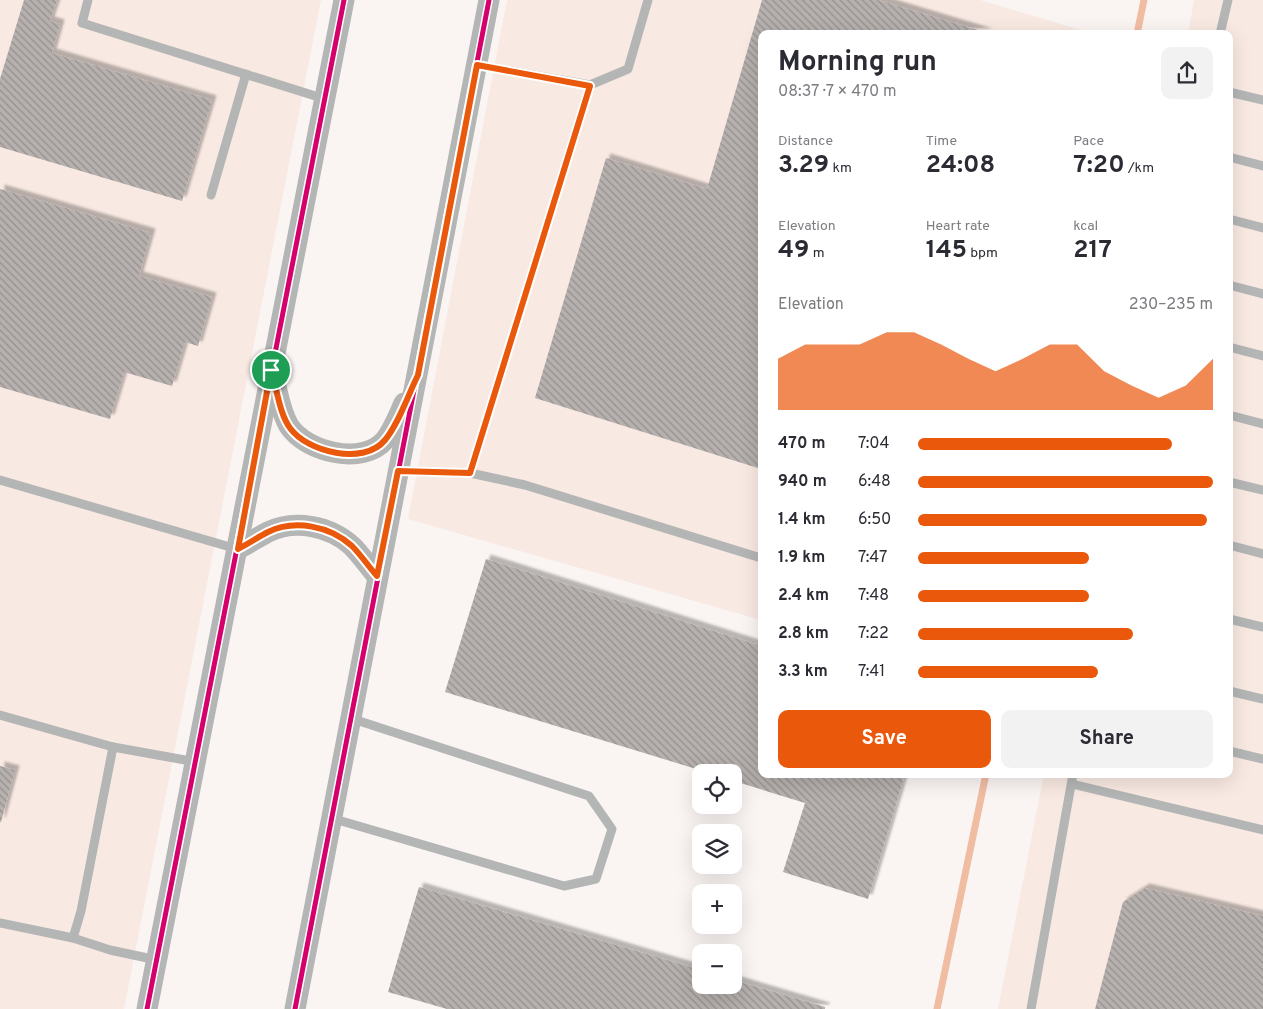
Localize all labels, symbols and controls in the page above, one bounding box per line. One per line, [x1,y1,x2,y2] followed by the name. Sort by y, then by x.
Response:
[778,45,937,81] text: Morning run
[1161,47,1213,99] button: share
[778,82,897,102] text: 08:37 · 7 × 470 m
[778,133,833,150] text: Distance
[926,133,957,150] text: Time
[1073,133,1104,150] text: Pace
[778,150,829,182] text: 3.29
[926,150,995,182] text: 24:08
[1073,150,1125,182] text: 7:20
[829,160,852,177] text: km
[1125,160,1154,177] text: /km
[778,218,836,235] text: Elevation
[926,218,990,235] text: Heart rate
[1073,218,1098,235] text: kcal
[778,235,809,267] text: 49
[926,235,967,267] text: 145
[1073,235,1112,267] text: 217
[809,245,825,262] text: m
[967,245,998,262] text: bpm
[778,295,844,315] text: Elevation
[1129,295,1213,315] text: 230–235 m
[250,349,292,391] pin
[257,356,285,384] icon: arrive
[778,434,825,454] text: 470 m
[858,434,890,454] text: 7:04
[778,472,827,492] text: 940 m
[858,472,891,492] text: 6:48
[778,510,826,530] text: 1.4 km
[858,510,891,530] text: 6:50
[778,548,825,568] text: 1.9 km
[858,548,887,568] text: 7:47
[778,586,829,606] text: 2.4 km
[858,586,889,606] text: 7:48
[778,624,829,644] text: 2.8 km
[858,624,889,644] text: 7:22
[778,662,828,682] text: 3.3 km
[858,662,885,682] text: 7:41
[778,710,991,768] button: Save
[1001,710,1213,768] button: Share
[692,764,742,994] map controls
[692,764,742,814] button: locate
[692,824,742,874] button: layers
[692,884,742,934] button: +
[692,944,742,994] button: −

